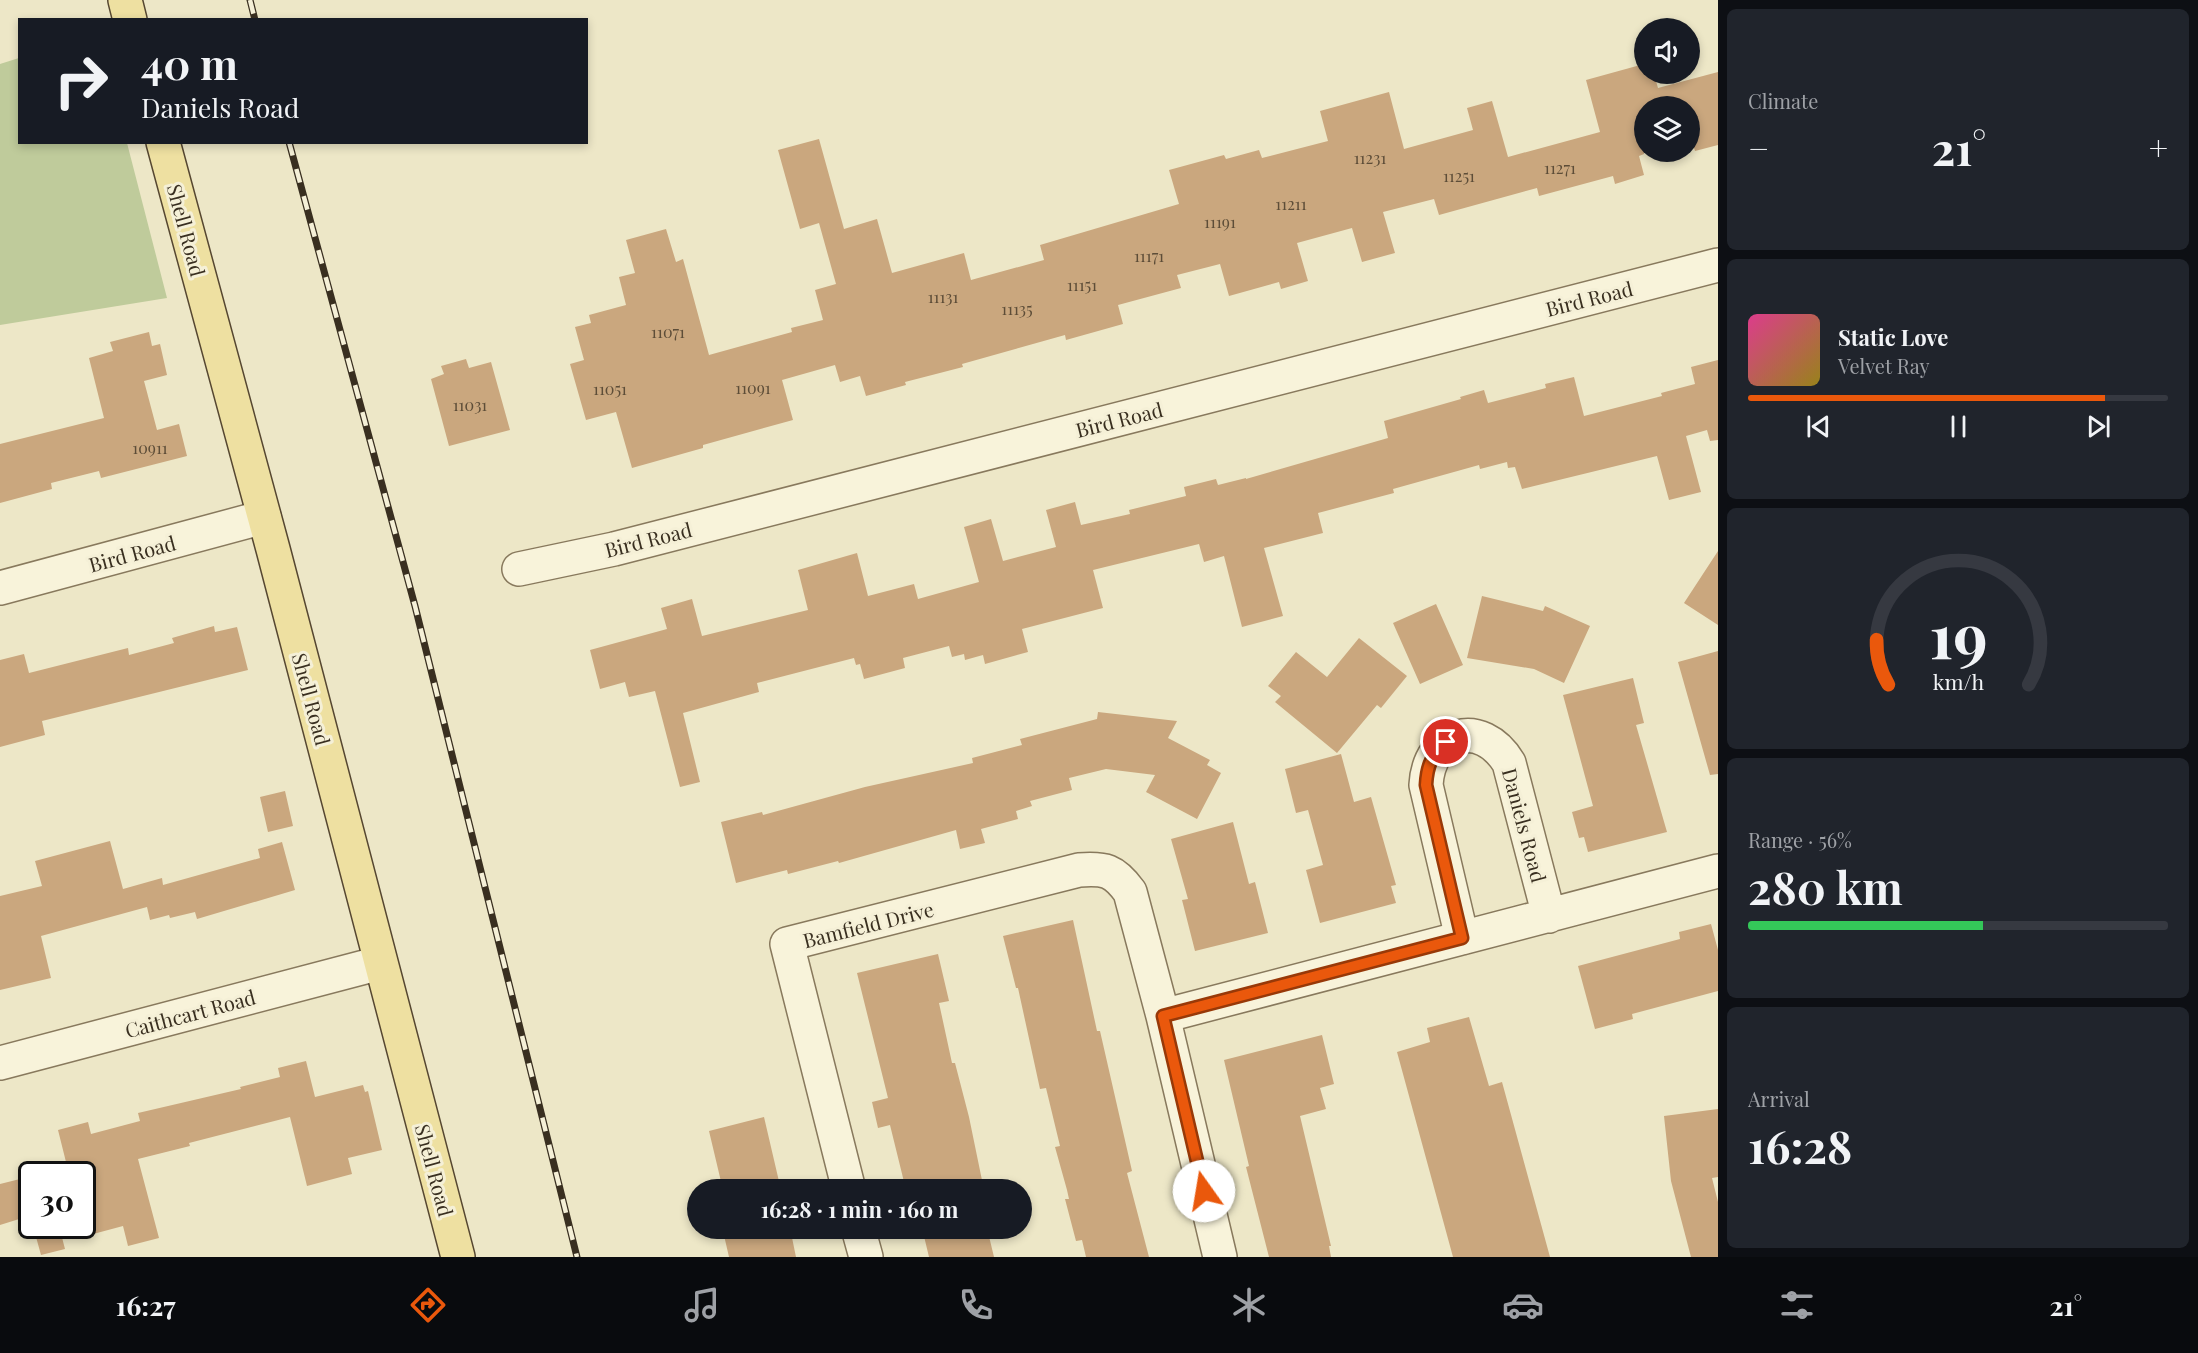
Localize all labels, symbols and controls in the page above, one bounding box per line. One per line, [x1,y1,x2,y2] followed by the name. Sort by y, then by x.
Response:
[1634,18,1700,162] map controls
[1634,18,1700,84] button: sound
[141,35,238,91] text: 40 m
[42,42,120,120] icon: right
[1748,87,1818,114] text: Climate
[141,89,299,125] text: Daniels Road
[1634,96,1700,162] button: layers
[1932,117,1986,177] text: 21°
[1748,125,1769,169] text: −
[2149,125,2168,169] text: +
[1354,147,1386,168] house number: 11231
[1544,157,1576,178] house number: 11271
[1443,165,1475,186] house number: 11251
[162,181,212,280] street label: Shell Road
[1275,193,1307,214] house number: 11211
[1204,211,1236,232] house number: 11191
[1134,245,1164,266] house number: 11171
[1067,274,1097,295] house number: 11151
[1543,274,1636,322] street label: Bird Road
[928,286,958,307] house number: 11131
[1001,298,1033,319] house number: 11135
[651,321,685,342] house number: 11071
[1838,322,1948,352] text: Static Love
[1838,352,1930,379] text: Velvet Ray
[735,377,771,398] house number: 11091
[593,378,627,399] house number: 11051
[453,394,487,415] house number: 11031
[1073,395,1166,443] street label: Bird Road
[1802,410,1835,443] icon: previous
[1942,410,1975,443] icon: pause
[2082,410,2115,443] icon: next
[132,437,168,458] house number: 10911
[602,515,695,563] street label: Bird Road
[86,528,179,578] street label: Bird Road
[1929,592,1987,676] text: 19
[287,650,337,749] street label: Shell Road
[1932,668,1984,696] text: km/h
[1420,716,1471,767] pin
[1429,725,1462,758] icon: arrive
[1497,765,1553,886] street label: Daniels Road
[1748,826,1852,853] text: Range · 56%
[1748,856,1903,916] text: 280 km
[800,895,936,953] street label: Bamfield Drive
[122,982,259,1043] street label: Caithcart Road
[1748,1085,1810,1112] text: Arrival
[1748,1115,1852,1175] text: 16:28
[410,1121,460,1220] street label: Shell Road
[1172,1159,1236,1223] position arrow
[18,1161,96,1239] speed limit sign: 30
[761,1194,958,1224] text: 16:28 · 1 min · 160 m
[407,1284,449,1326] icon: directions
[681,1284,723,1326] icon: music
[955,1284,997,1326] icon: phone
[1228,1284,1270,1326] icon: climate
[1502,1284,1544,1326] icon: car
[1776,1284,1818,1326] icon: filters
[116,1287,176,1323] text: 16:27
[2049,1287,2082,1323] text: 21°

